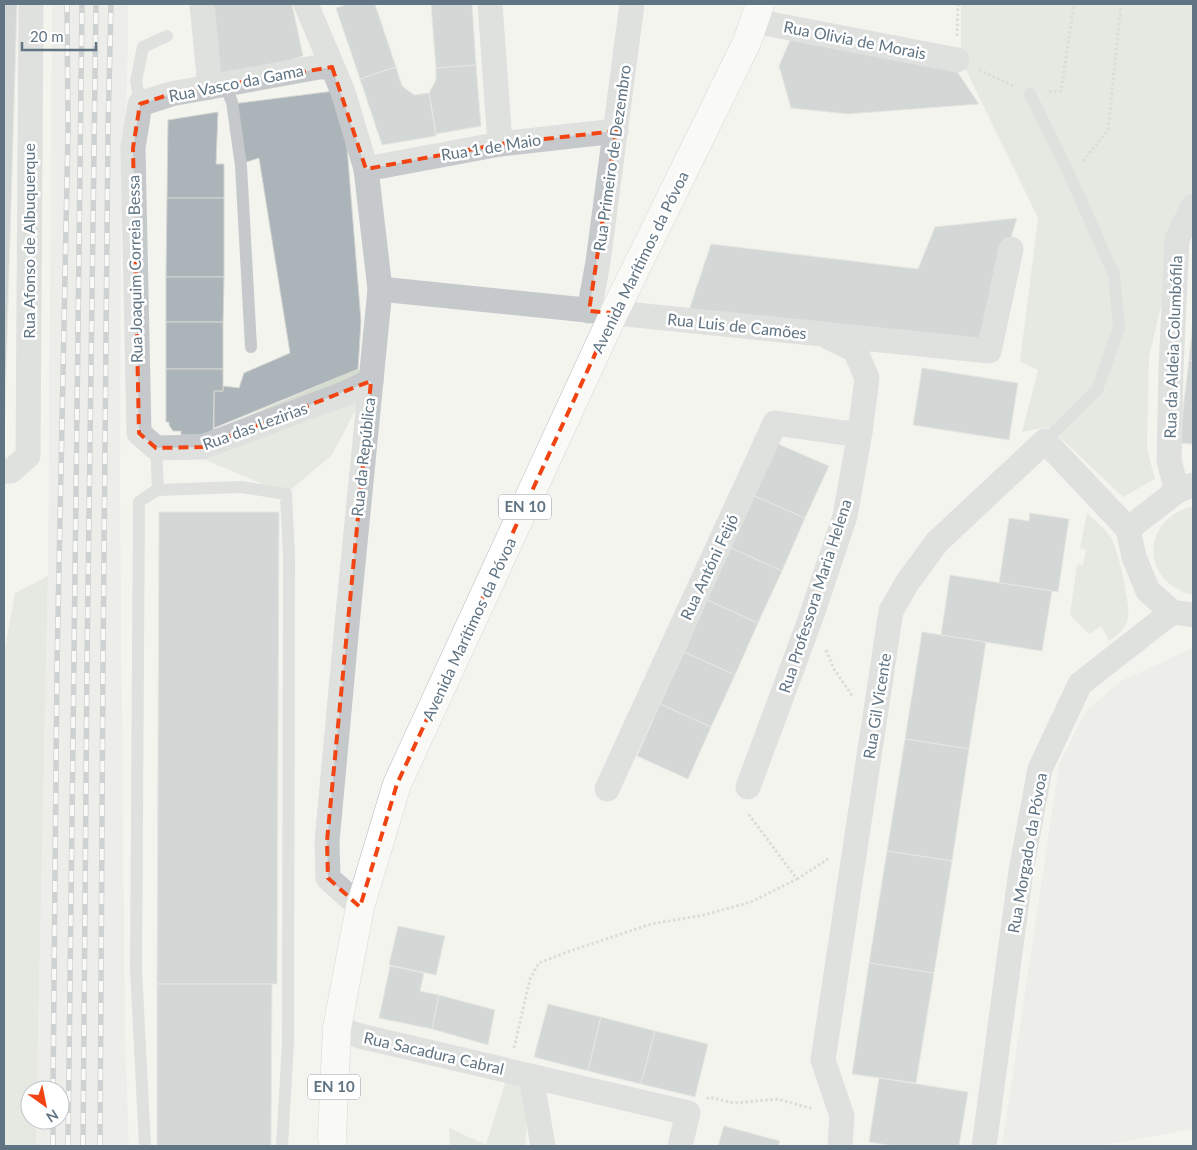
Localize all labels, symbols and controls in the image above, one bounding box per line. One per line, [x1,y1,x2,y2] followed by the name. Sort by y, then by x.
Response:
[782,16,928,63] street label: Rua Olivia de Morais
[22,20,96,52] scale bar
[30,27,64,45] text: 20 m
[167,60,305,105] street label: Rua Vasco da Gama
[589,63,634,252] street label: Rua Primeiro de Dezembro
[440,129,542,164] street label: Rua 1 de Maio
[19,143,38,339] street label: Rua Afonso de Albuquerque
[587,168,692,356] street label: Avenida Marítimos da Póvoa
[123,175,146,363] street label: Rua Joaquim Correia Bessa
[1160,255,1185,439] street label: Rua da Aldeia Columbófila
[666,309,808,342] street label: Rua Luis de Camões
[347,396,378,517] street label: Rua da República
[200,398,310,453] street label: Rua das Lezirias
[499,494,551,520] road number: EN 10
[774,496,855,695] street label: Rua Professora Maria Helena
[676,511,741,623] street label: Rua Antóni Feijó
[418,534,519,723] street label: Avenida Marítimos da Póvoa
[859,652,894,760] street label: Rua Gil Vicente
[1003,771,1050,935] street label: Rua Morgado da Póvoa
[362,1027,506,1078] street label: Rua Sacadura Cabral
[308,1074,360,1100] road number: EN 10
[20,1080,70,1130] north arrow
[43,1106,62,1126] text: N

